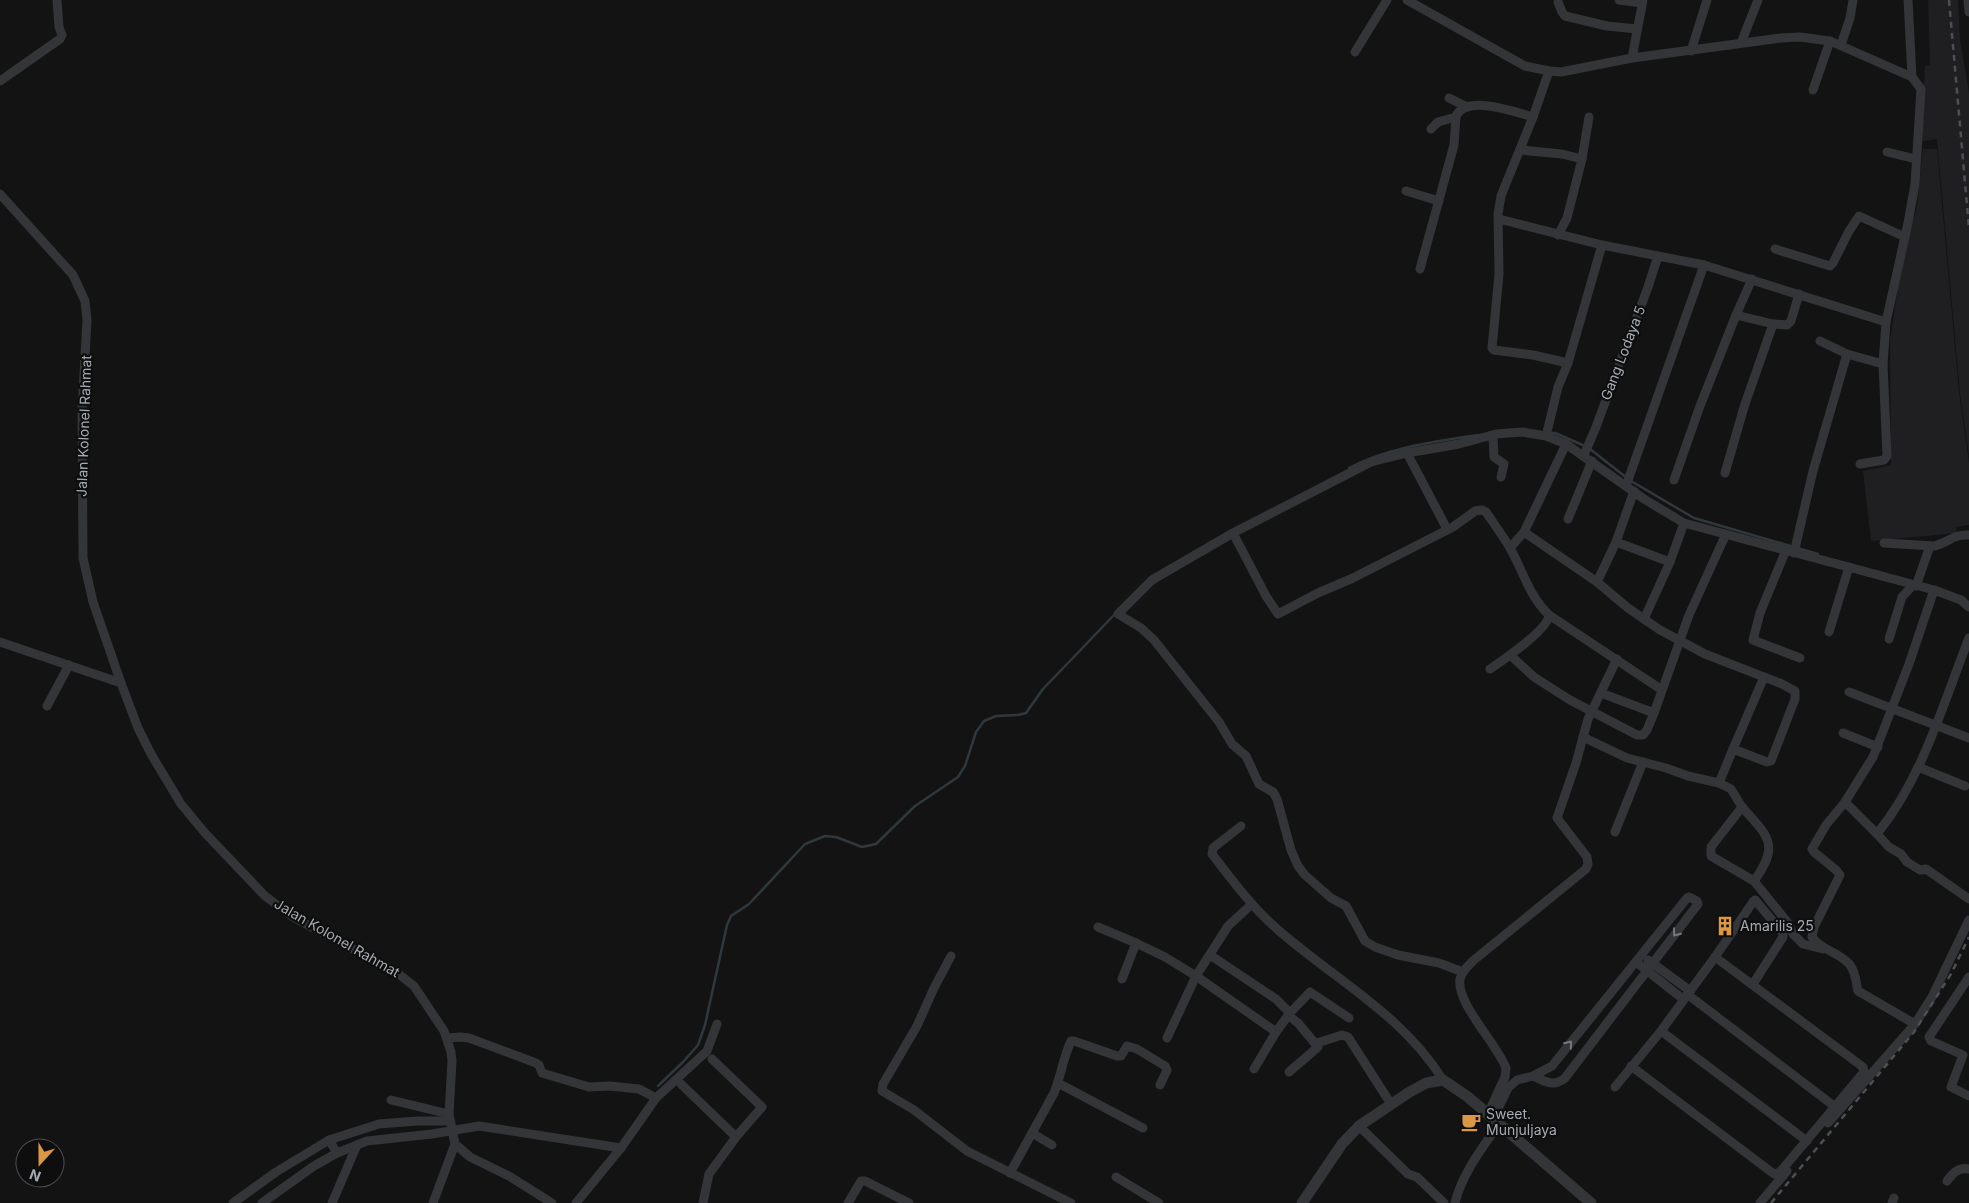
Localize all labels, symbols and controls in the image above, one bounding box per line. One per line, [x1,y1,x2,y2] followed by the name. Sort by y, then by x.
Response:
[1597,303,1648,402] street label: Gang Lodaya 5
[73,354,94,497] street label: Jalan Kolonel Rahmat
[272,895,403,981] street label: Jalan Kolonel Rahmat
[1714,915,1736,937] building icon: Amarilis 25
[1740,917,1814,934] place label: Amarilis 25
[1673,927,1682,937] one-way arrow
[1563,1041,1571,1050] one-way arrow
[1486,1105,1557,1138] place label: Sweet. Munjuljaya
[1460,1111,1482,1133] cafe icon: Sweet. Munjuljaya
[15,1138,65,1188] north arrow
[27,1166,43,1185] text: N

